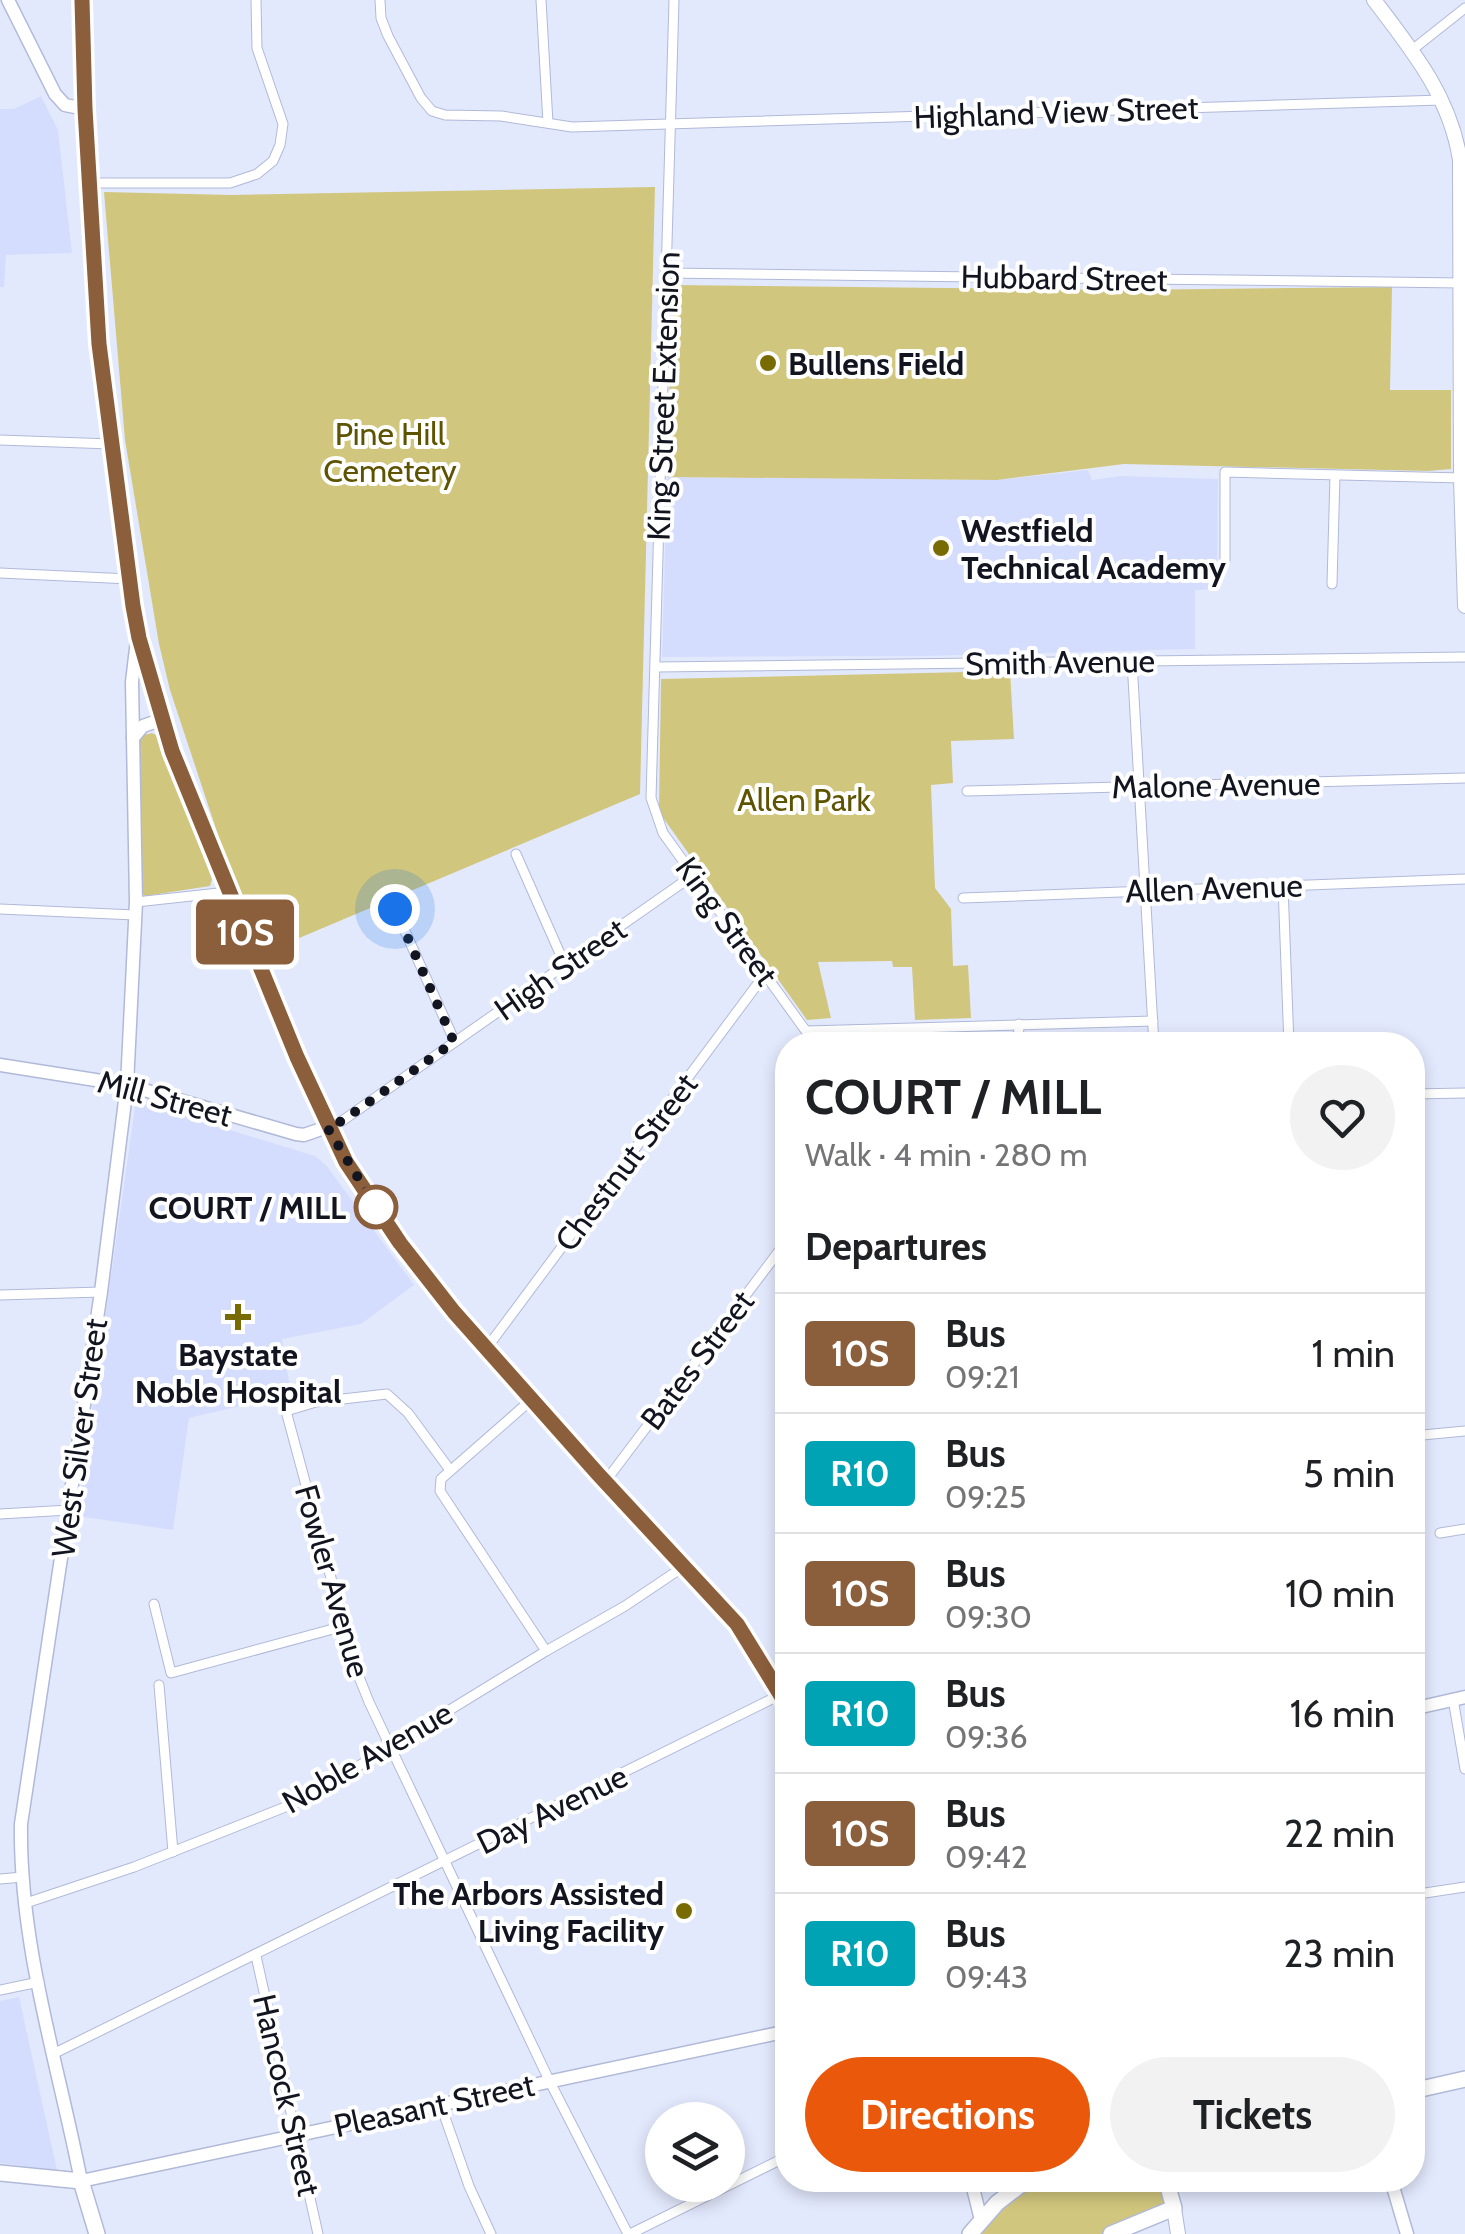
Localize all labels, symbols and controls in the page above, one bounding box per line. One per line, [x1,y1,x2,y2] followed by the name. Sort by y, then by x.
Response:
[913,88,1199,136] street label: Highland View Street
[638,251,688,541] street label: King Street Extension
[960,257,1168,299] street label: Hubbard Street
[788,344,964,383] place label: Bullens Field
[757,352,779,374] marker: Bullens Field
[323,414,457,490] park label: Pine Hill Cemetery
[961,511,1227,587] place label: Westfield Technical Academy
[930,537,952,559] marker: Westfield Technical Academy
[965,641,1155,683] street label: Smith Avenue
[1111,764,1321,806] street label: Malone Avenue
[737,780,871,819] park label: Allen Park
[667,849,787,993] street label: King Street
[1125,865,1303,911] street label: Allen Avenue
[370,884,420,934] your location
[188,900,302,964] line badge: 10S
[487,909,634,1029] street label: High Street
[216,911,274,954] text: 10S
[94,1061,236,1135] street label: Mill Street
[547,1065,706,1259] street label: Chestnut Street
[1290,1065,1395,1170] button: heart
[805,1068,1101,1126] text: COURT / MILL
[805,1135,1087,1174] text: Walk · 4 min · 280 m
[355,1186,397,1228] marker: COURT / MILL
[149,1188,346,1227] place label: COURT / MILL
[805,1223,987,1270] text: Departures
[632,1283,762,1437] street label: Bates Street
[225,1304,251,1330] marker: Baystate Noble Hospital
[945,1310,1006,1357] text: Bus
[43,1316,115,1560] street label: West Silver Street
[1311,1330,1395,1377] text: 1 min
[831,1332,889,1375] text: 10S
[135,1335,341,1411] place label: Baystate Noble Hospital
[945,1357,1019,1396] text: 09:21
[945,1430,1006,1477] text: Bus
[1303,1450,1395,1497] text: 5 min
[830,1452,890,1495] text: R10
[945,1477,1026,1516] text: 09:25
[287,1480,379,1682] street label: Fowler Avenue
[945,1550,1006,1597] text: Bus
[1285,1570,1395,1617] text: 10 min
[831,1572,889,1615] text: 10S
[945,1597,1032,1636] text: 09:30
[945,1670,1006,1717] text: Bus
[1290,1690,1395,1737] text: 16 min
[830,1692,890,1735] text: R10
[275,1693,459,1821] street label: Noble Avenue
[945,1717,1028,1756] text: 09:36
[470,1756,634,1862] street label: Day Avenue
[945,1790,1006,1837] text: Bus
[1284,1810,1395,1857] text: 22 min
[831,1812,889,1855] text: 10S
[945,1837,1027,1876] text: 09:42
[393,1874,665,1950] place label: The Arbors Assisted Living Facility
[673,1900,695,1922] marker: The Arbors Assisted Living Facility
[945,1910,1006,1957] text: Bus
[1283,1930,1395,1977] text: 23 min
[830,1932,890,1975] text: R10
[945,1957,1028,1996] text: 09:43
[245,1990,329,2200] street label: Hancock Street
[805,2057,1090,2172] button: Directions
[1110,2057,1395,2172] button: Tickets
[330,2065,538,2145] street label: Pleasant Street
[645,2102,745,2202] map controls
[645,2102,745,2202] button: layers

